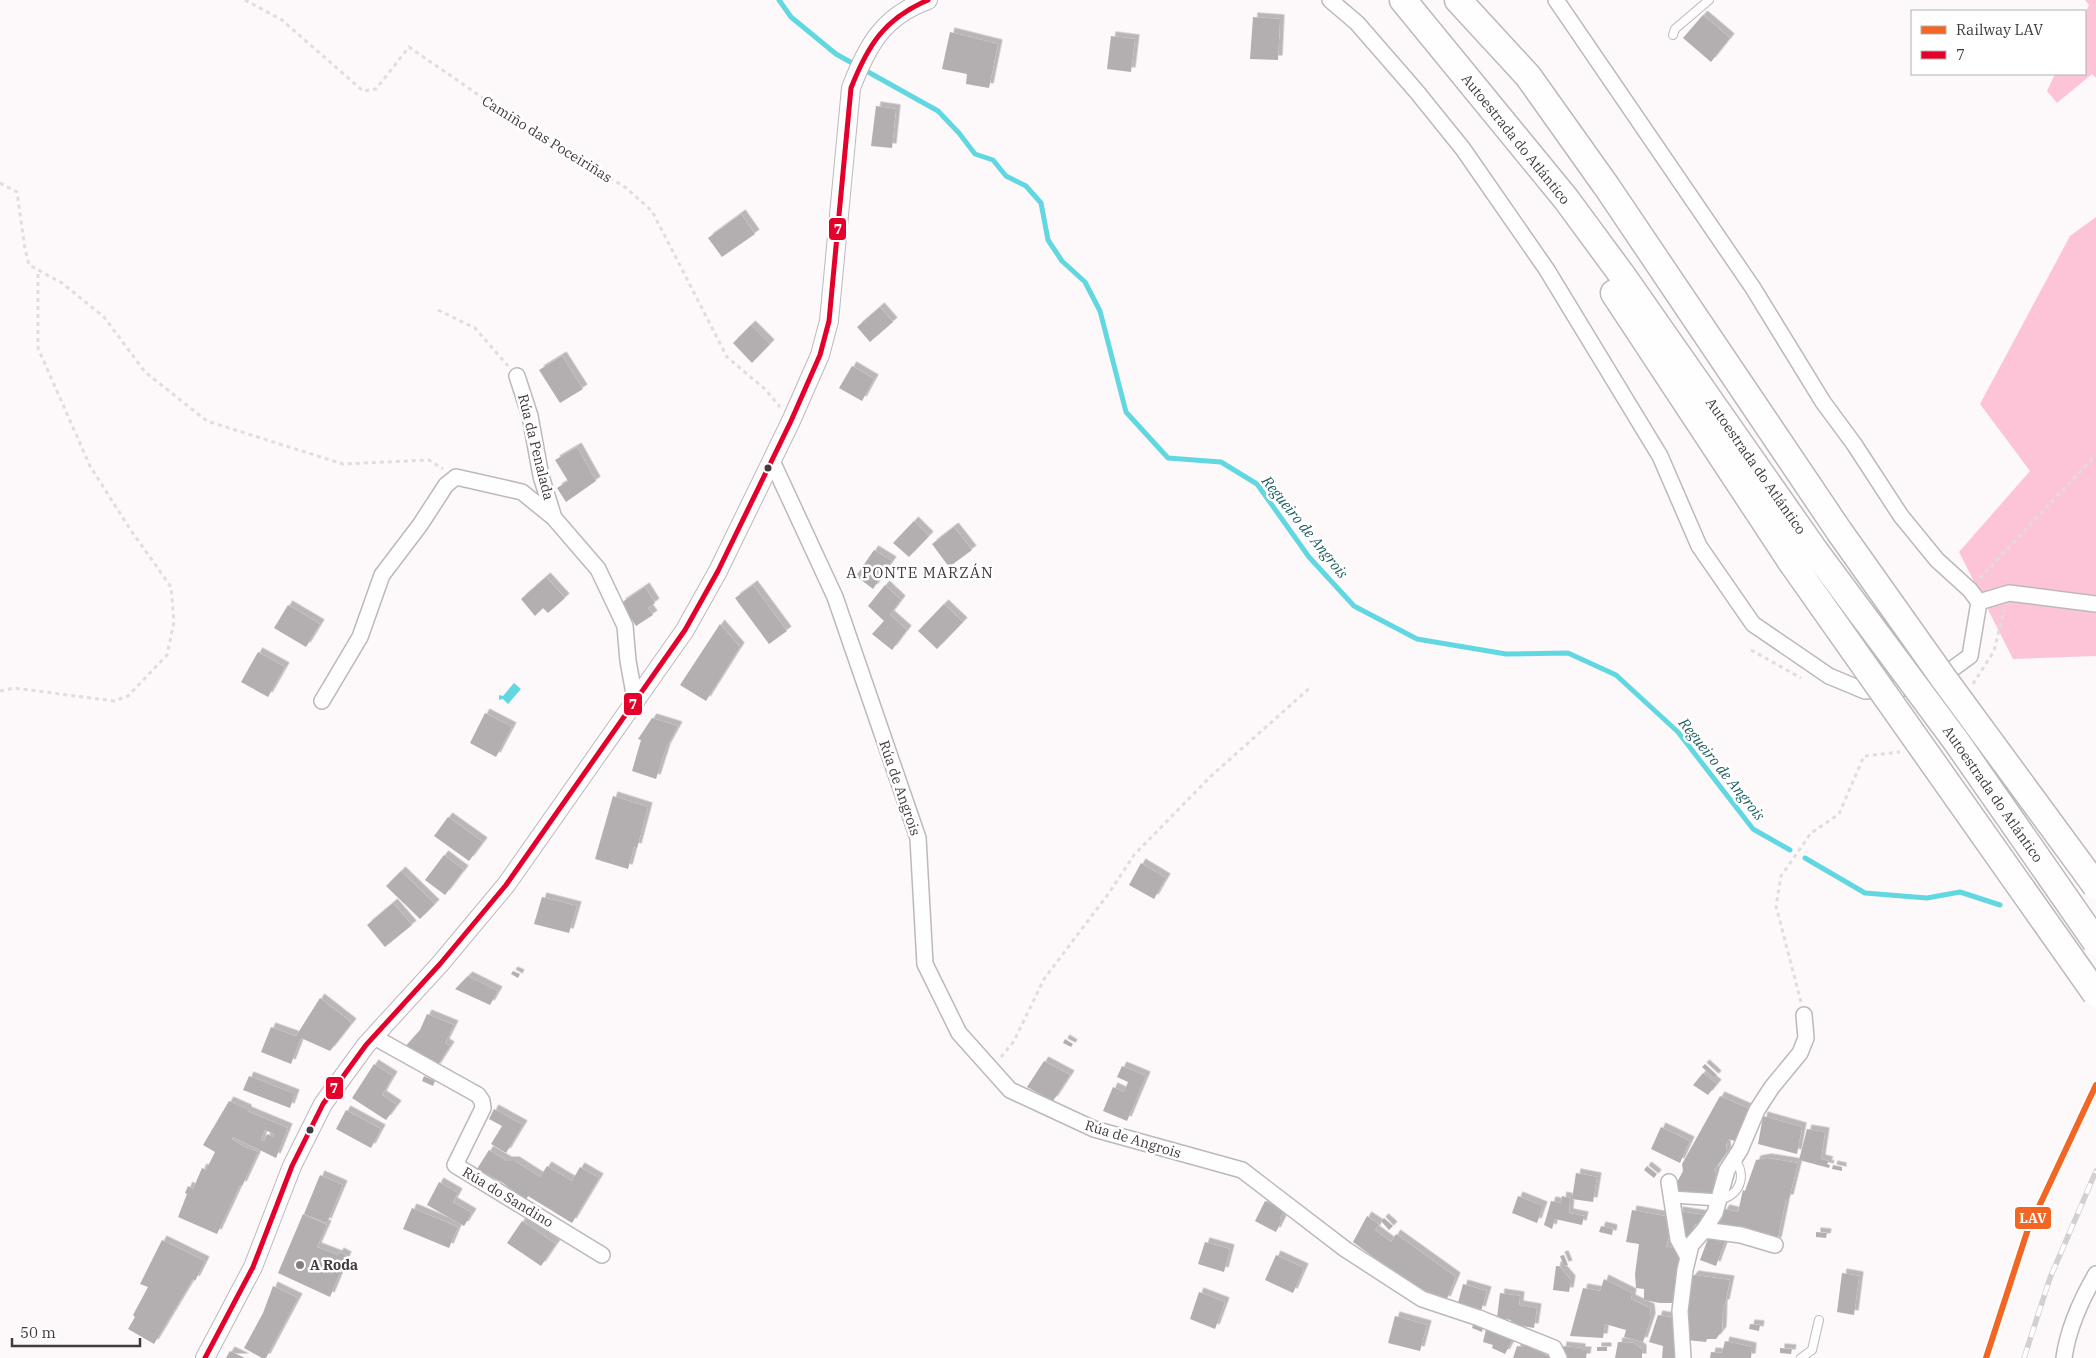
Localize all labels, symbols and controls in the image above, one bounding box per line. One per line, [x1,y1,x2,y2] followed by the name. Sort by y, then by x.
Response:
[1911,10,2086,75] legend
[1956,20,2043,39] text: Railway LAV
[1956,45,1965,64] text: 7
[1458,70,1574,208] street label: Autoestrada do Atlántico
[479,92,616,187] street label: Camiño das Poceiriñas
[828,217,847,241] line badge: 7
[834,220,842,238] text: 7
[514,392,558,502] street label: Rúa da Penalada
[1702,394,1810,538] street label: Autoestrada do Atlántico
[763,463,773,473] unlabelled marker
[1257,471,1352,582] water label: Regueiro de Angrois
[846,563,994,582] district label: A PONTE MARZÁN
[623,692,643,716] line badge: 7
[629,695,637,713] text: 7
[1674,713,1769,824] water label: Regueiro de Angrois
[1939,722,2047,866] street label: Autoestrada do Atlántico
[875,738,925,838] street label: Rúa de Angrois
[325,1076,344,1100] line badge: 7
[330,1079,338,1097] text: 7
[1083,1116,1183,1162] street label: Rúa de Angrois
[305,1125,315,1135] unlabelled marker
[459,1163,557,1231] street label: Rúa do Sandino
[2014,1206,2052,1230] line badge: LAV
[2019,1209,2047,1227] text: LAV
[310,1256,358,1274] place label: A Roda
[294,1259,306,1271] marker: A Roda
[12,1316,140,1348] scale bar
[20,1323,56,1342] text: 50 m

